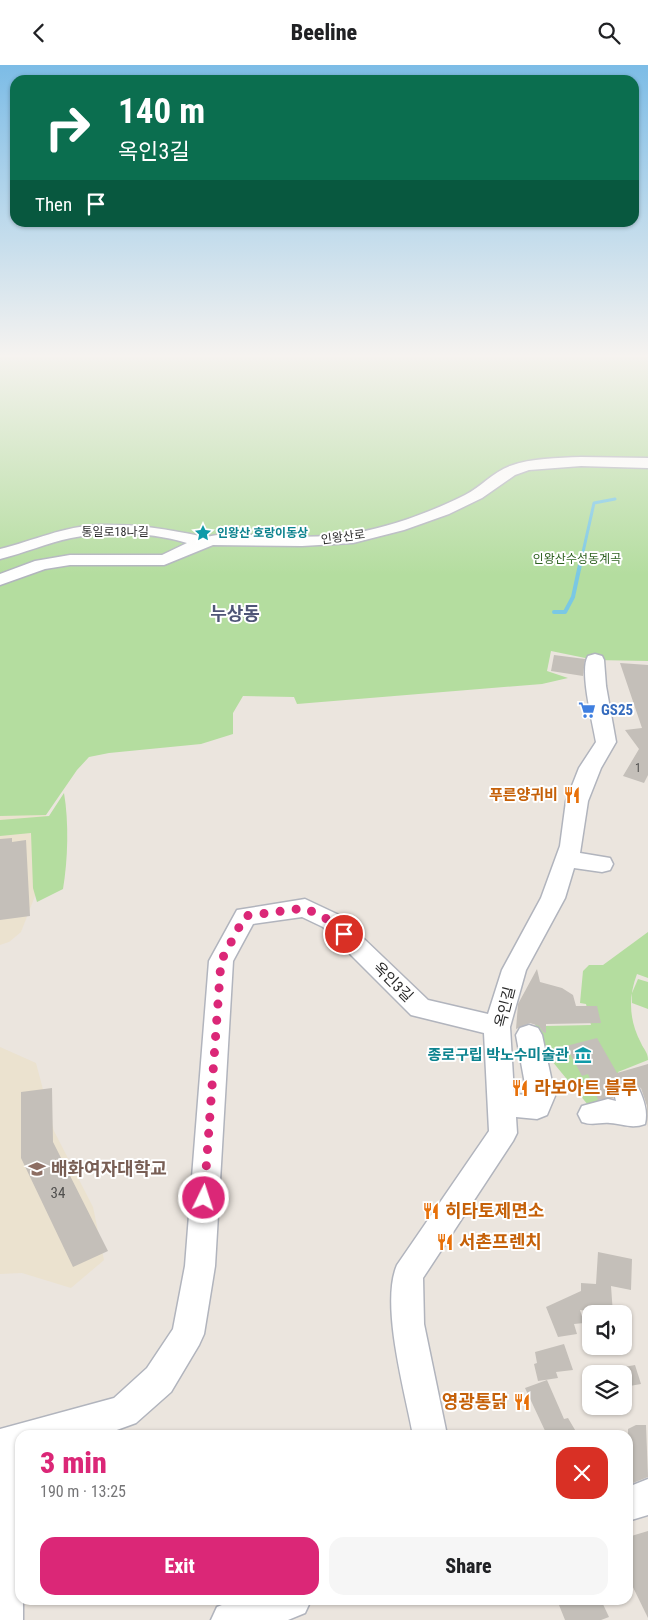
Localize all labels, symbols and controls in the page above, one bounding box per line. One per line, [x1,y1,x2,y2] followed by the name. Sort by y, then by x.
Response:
[25,19,53,47] icon: back
[595,19,623,47] icon: search
[291,20,357,45] text: Beeline
[118,91,205,132] text: 140 m
[35,95,100,160] icon: right
[118,139,190,164] text: 옥인3길
[82,190,110,218] icon: arrive
[35,193,72,216] text: Then
[193,523,213,543] place icon: 인왕산 호랑이동상
[81,525,149,539] street label: 통일로18나길
[217,526,308,540] place label: 인왕산 호랑이동상
[320,527,366,547] street label: 인왕산로
[533,552,621,566] park label: 인왕산수성동계곡
[210,603,260,624] district label: 누상동
[577,700,597,720] supermarket icon: GS25
[601,701,633,719] place label: GS25
[635,761,641,775] house number: 1
[562,785,582,805] restaurant icon: 푸른양귀비
[489,786,558,804] place label: 푸른양귀비
[323,913,365,955] pin
[330,920,358,948] icon: arrive
[369,958,417,1006] street label: 옥인3길
[491,985,519,1029] street label: 옥인길
[573,1045,593,1065] museum icon: 종로구립 박노수미술관
[428,1046,569,1064] place label: 종로구립 박노수미술관
[534,1077,638,1098] place label: 라보아트 블루
[510,1078,530,1098] restaurant icon: 라보아트 블루
[51,1158,167,1179] place label: 배화여자대학교
[27,1159,47,1179] school or university icon: 배화여자대학교
[177,1171,229,1223] position arrow
[51,1184,65,1202] house number: 34
[445,1200,544,1221] place label: 히타토제면소
[421,1201,441,1221] restaurant icon: 히타토제면소
[459,1231,542,1252] place label: 서촌프렌치
[435,1232,455,1252] restaurant icon: 서촌프렌치
[582,1305,632,1415] map controls
[582,1305,632,1355] button: sound
[582,1365,632,1415] button: layers
[442,1391,508,1412] place label: 영광통닭
[512,1392,532,1412] restaurant icon: 영광통닭
[40,1445,107,1480] text: 3 min
[556,1447,608,1499] button: close
[40,1482,126,1501] text: 190 m · 13:25
[40,1537,319,1595] button: Exit
[329,1537,608,1595] button: Share

